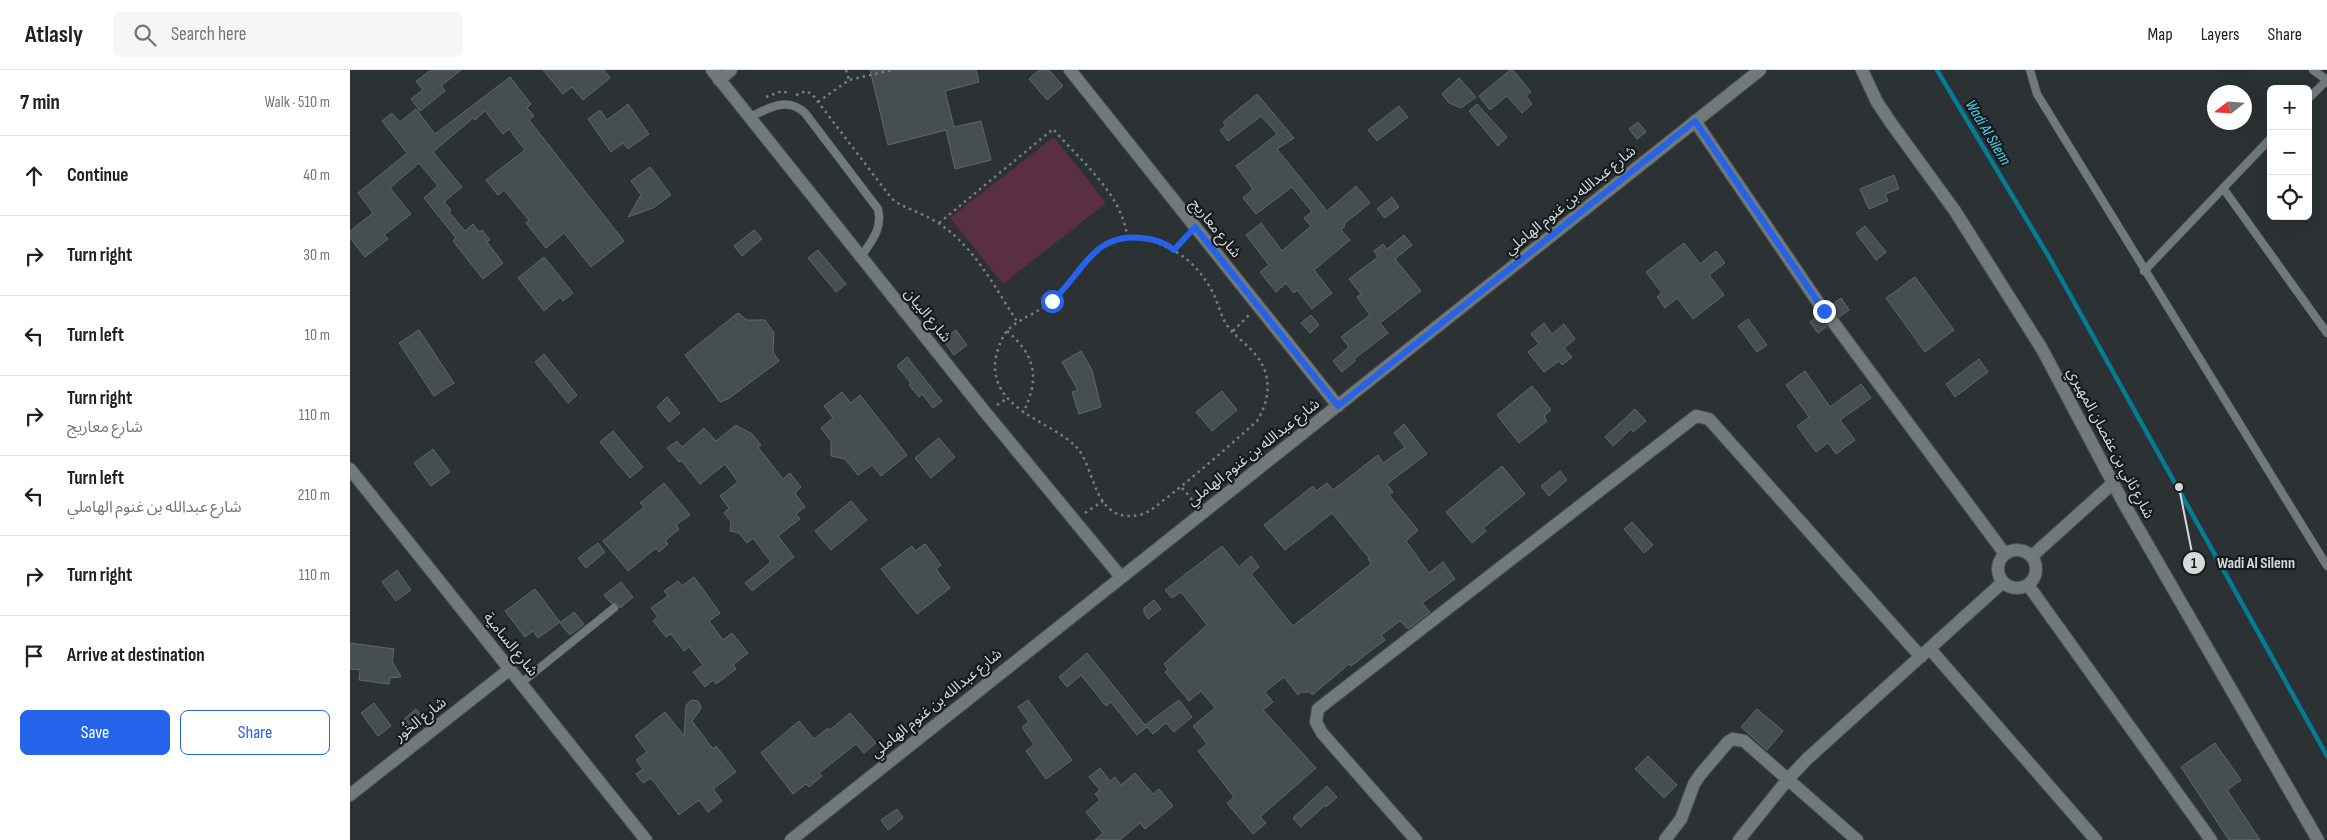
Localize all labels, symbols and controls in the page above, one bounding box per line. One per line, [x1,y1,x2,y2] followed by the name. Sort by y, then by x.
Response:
[113,12,463,57] search box
[25,20,83,49] text: Atlasly
[131,21,159,49] icon: search
[171,23,246,46] text: Search here
[2148,24,2173,45] text: Map
[2201,24,2240,45] text: Layers
[2268,24,2302,45] text: Share
[2207,85,2252,130] north arrow
[2267,85,2312,220] map controls
[2267,85,2312,130] button: +
[20,90,60,115] text: 7 min
[265,93,330,112] text: Walk · 510 m
[1961,97,2015,169] water label: Wadi Al Silenn
[2267,130,2312,175] button: −
[1501,141,1641,261] street label: شارع عبدالله بن غنوم الهاملي
[20,162,48,190] icon: ahead
[67,164,128,187] text: Continue
[303,166,330,185] text: 40 m
[2267,175,2312,220] button: locate
[1184,195,1245,263] street label: شارع معاريج
[20,242,48,270] icon: right
[67,244,132,267] text: Turn right
[303,246,330,265] text: 30 m
[898,284,955,348] street label: شارع البيان
[1041,290,1064,313] route start
[1813,300,1836,323] route end
[20,322,48,350] icon: left
[67,324,124,347] text: Turn left
[304,326,330,345] text: 10 m
[2061,365,2159,523] street label: شارع ثاني بن عفصان المهيري
[67,387,132,410] text: Turn right
[1183,394,1325,512] street label: شارع عبدالله بن غنوم الهاملي
[20,402,48,430] icon: right
[299,406,330,425] text: 110 m
[67,418,143,437] text: شارع معاريج
[67,467,124,490] text: Turn left
[20,482,48,510] icon: left
[298,486,330,505] text: 210 m
[67,498,241,517] text: شارع عبدالله بن غنوم الهاملي
[2182,547,2305,578] callout: Wadi Al Silenn
[2191,554,2197,573] text: 1
[2217,554,2295,573] text: Wadi Al Silenn
[20,562,48,590] icon: right
[67,564,132,587] text: Turn right
[299,566,330,585] text: 110 m
[477,608,542,682] street label: شارع السامية
[20,642,48,670] icon: arrive
[67,644,205,667] text: Arrive at destination
[867,644,1007,764] street label: شارع عبدالله بن غنوم الهاملي
[389,693,452,748] street label: شارع الخُور
[20,710,170,755] button: Save
[180,710,330,755] button: Share

